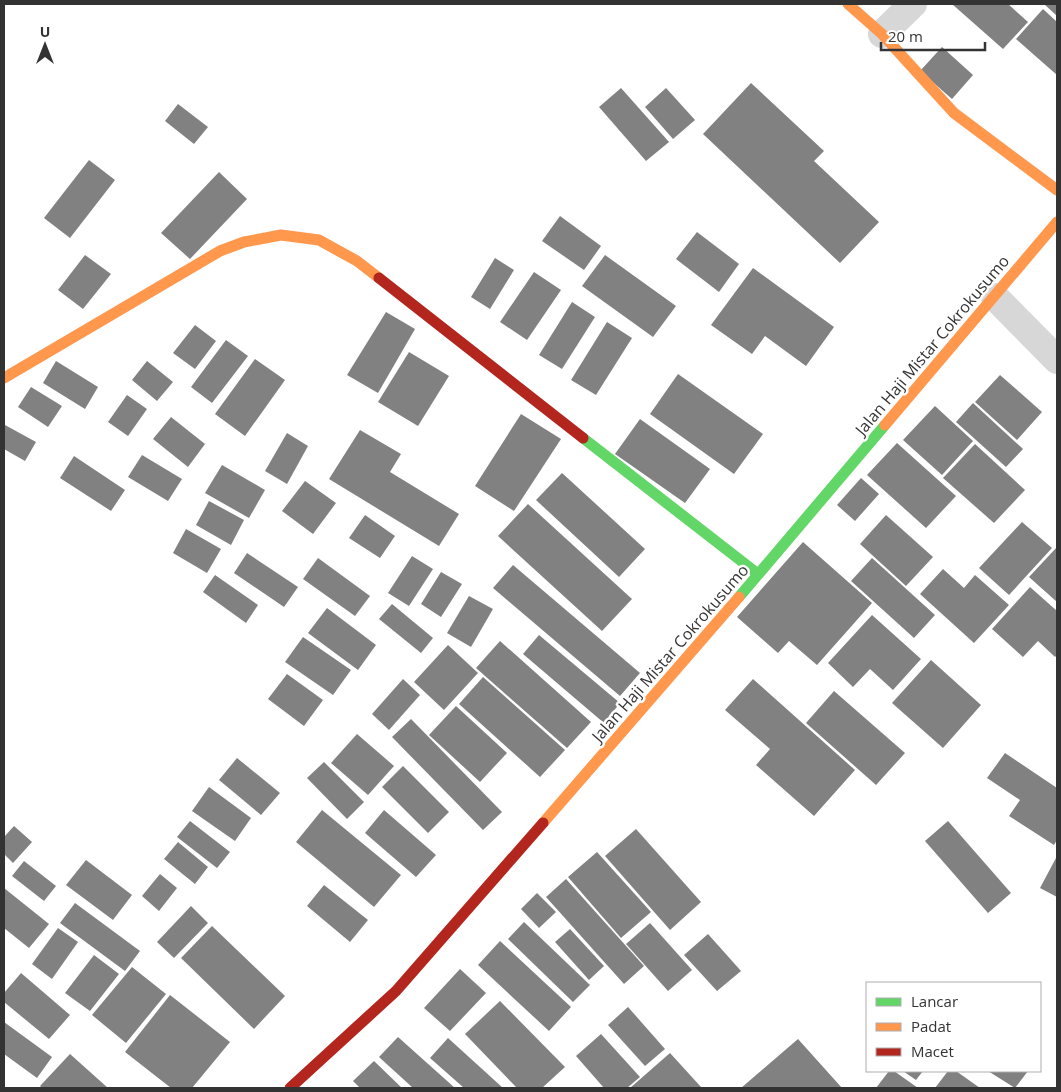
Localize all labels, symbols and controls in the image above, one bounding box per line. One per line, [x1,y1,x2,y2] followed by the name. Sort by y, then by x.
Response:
[20,20,70,70] north arrow
[881,20,985,52] scale bar
[40,22,50,41] text: U
[888,26,923,46] text: 20 m
[849,250,1014,441] street label: Jalan Haji Mistar Cokrokusumo
[585,559,753,748] street label: Jalan Haji Mistar Cokrokusumo
[866,982,1041,1072] legend
[911,991,958,1011] text: Lancar
[911,1016,951,1036] text: Padat
[911,1041,954,1061] text: Macet

